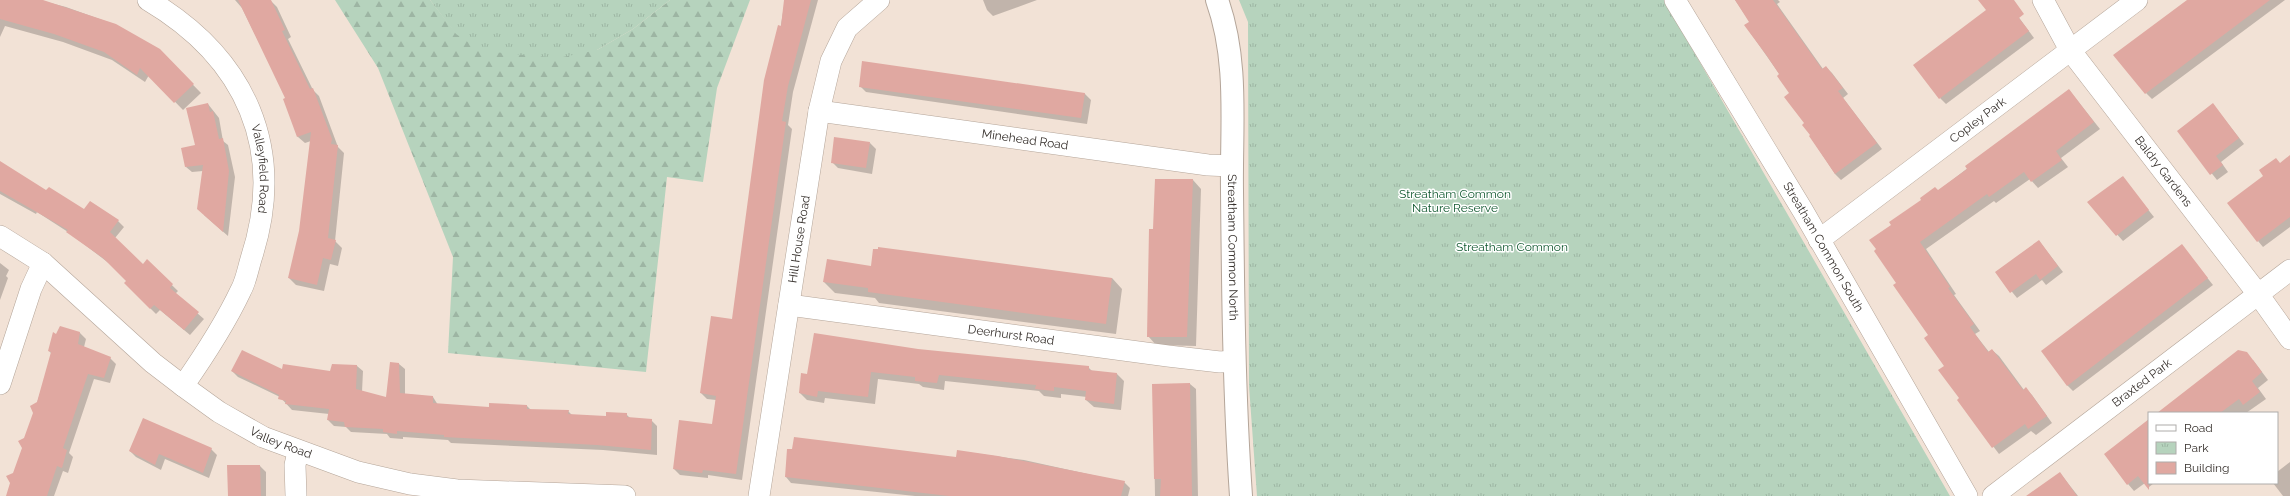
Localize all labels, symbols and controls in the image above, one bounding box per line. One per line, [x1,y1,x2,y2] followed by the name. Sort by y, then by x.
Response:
[1947,94,2009,146] street label: Copley Park
[248,123,271,214] street label: Valleyfield Road
[981,127,1069,153] street label: Minehead Road
[2132,133,2195,210] street label: Baldry Gardens
[1225,174,1241,321] street label: Streatham Common North
[1780,179,1866,314] street label: Streatham Common South
[1399,187,1511,215] park label: Streatham Common Nature Reserve
[785,194,813,284] street label: Hill House Road
[1456,240,1568,254] park label: Streatham Common
[967,322,1055,348] street label: Deerhurst Road
[2109,355,2175,410] street label: Braxted Park
[2148,412,2278,484] legend
[2184,421,2213,435] text: Road
[247,424,314,461] street label: Valley Road
[2184,441,2209,455] text: Park
[2184,461,2230,475] text: Building

